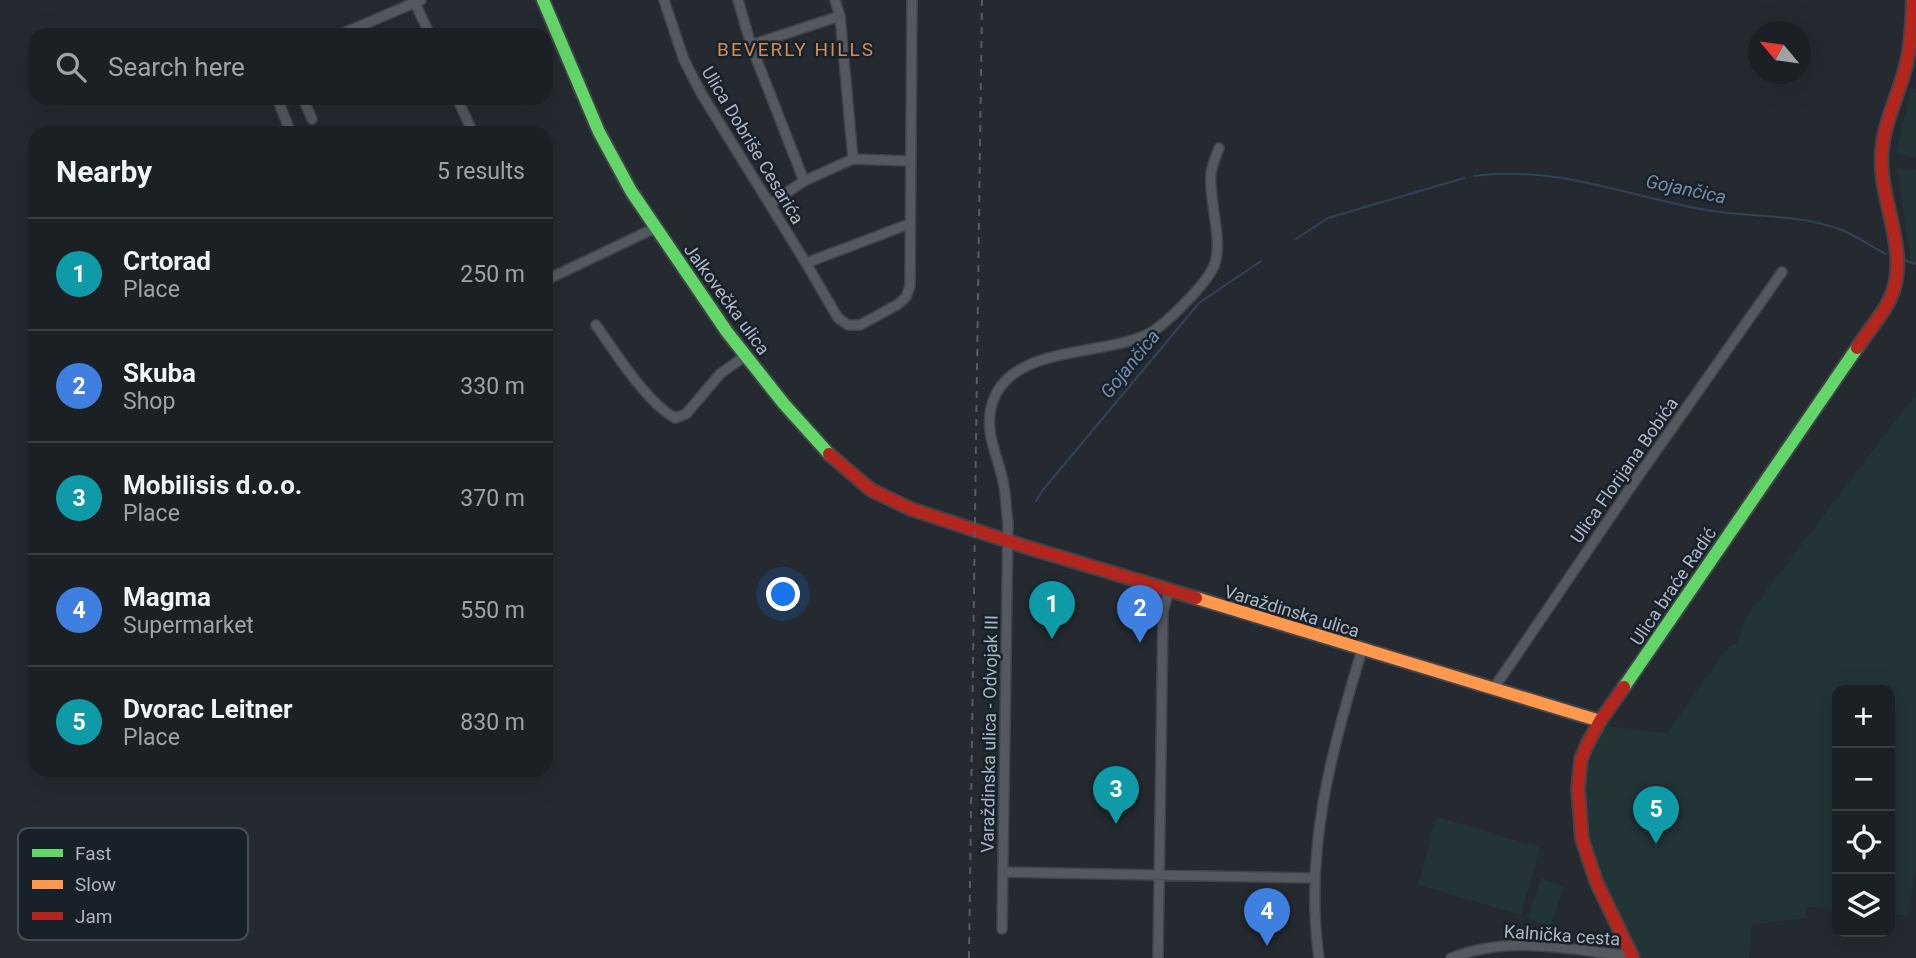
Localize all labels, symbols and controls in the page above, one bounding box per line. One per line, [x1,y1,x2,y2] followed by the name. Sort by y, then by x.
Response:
[1748,21,1811,84] north arrow
[28,28,553,105] search box
[717,38,875,61] district label: BEVERLY HILLS
[52,48,90,86] icon: search
[108,52,245,82] text: Search here
[698,62,808,228] street label: Ulica Dobriše Cesarića
[56,154,152,189] text: Nearby
[437,158,525,185] text: 5 results
[1644,169,1728,209] water label: Gojančica
[680,239,774,359] street label: Jalkovečka ulica
[123,246,211,276] text: Crtorad
[72,261,86,288] text: 1
[460,261,525,288] text: 250 m
[123,276,180,303] text: Place
[1095,325,1165,403] water label: Gojančica
[123,358,196,388] text: Skuba
[72,373,86,400] text: 2
[460,373,525,400] text: 330 m
[123,388,175,415] text: Shop
[1566,393,1682,547] street label: Ulica Florijana Bobića
[123,470,302,500] text: Mobilisis d.o.o.
[72,485,86,512] text: 3
[460,485,525,512] text: 370 m
[123,500,180,527] text: Place
[1626,523,1720,649] street label: Ulica braće Radić
[766,577,800,611] your location
[1222,580,1362,642] street label: Varaždinska ulica
[1029,581,1075,639] pin: 1
[123,582,211,612] text: Magma
[1117,585,1163,643] pin: 2
[72,597,86,624] text: 4
[460,597,525,624] text: 550 m
[123,612,254,639] text: Supermarket
[976,615,1002,853] street label: Varaždinska ulica - Odvojak III
[1832,685,1895,937] map controls
[1832,685,1895,748] button: +
[123,694,293,724] text: Dvorac Leitner
[72,709,86,736] text: 5
[460,709,525,736] text: 830 m
[123,724,180,751] text: Place
[1832,748,1895,811] button: −
[1093,766,1139,824] pin: 3
[1633,786,1679,844] pin: 5
[1832,811,1895,874] button: locate
[18,828,248,940] legend
[75,842,112,865] text: Fast
[75,873,116,896] text: Slow
[1832,874,1895,937] button: layers
[1244,888,1290,946] pin: 4
[75,905,112,928] text: Jam
[1503,920,1621,950] street label: Kalnička cesta

